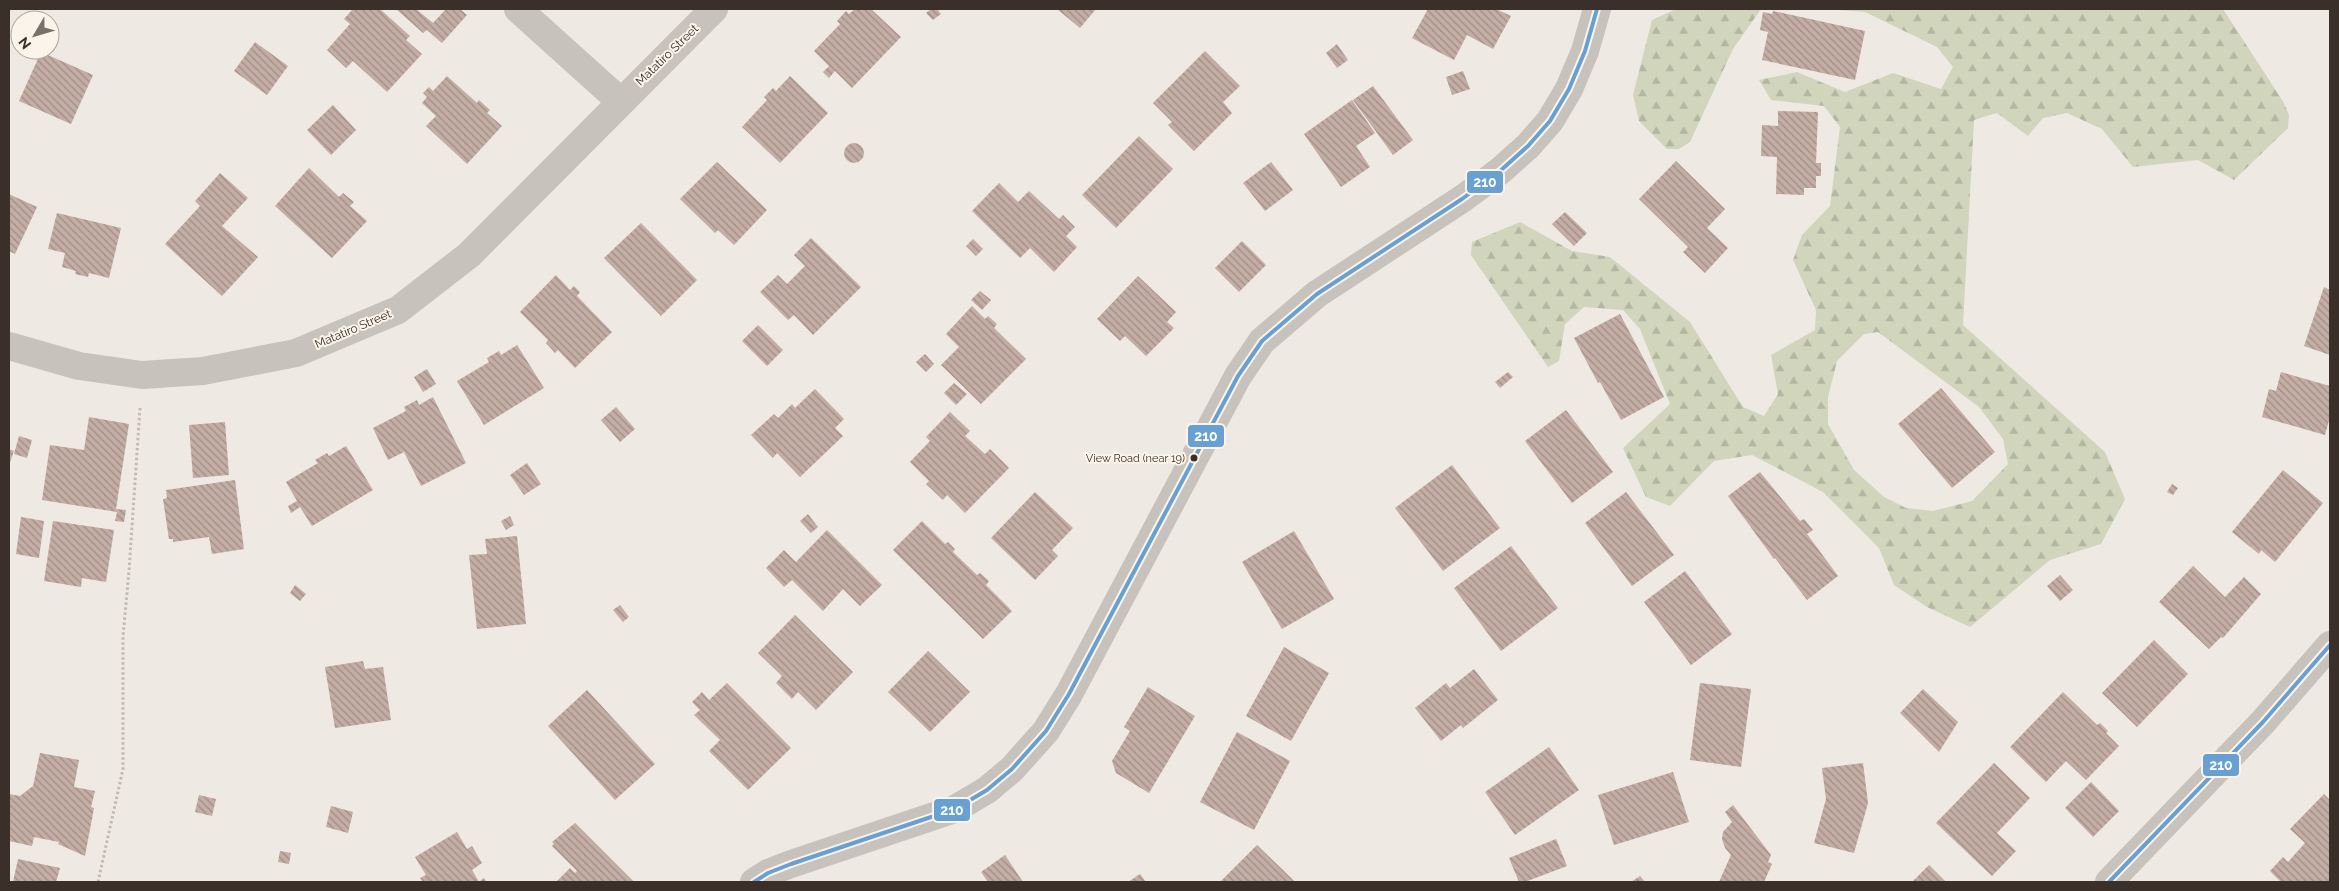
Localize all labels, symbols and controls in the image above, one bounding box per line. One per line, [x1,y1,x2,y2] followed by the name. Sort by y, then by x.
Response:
[10,10,60,60] north arrow
[633,22,701,88] street label: Matatiro Street
[15,34,34,52] text: N
[1466,170,1504,194] line badge: 210
[1473,174,1497,190] text: 210
[313,307,393,351] street label: Matatiro Street
[1187,424,1225,448] line badge: 210
[1194,428,1218,444] text: 210
[1086,452,1185,465] place label: View Road (near 19)
[1189,453,1199,463] marker: View Road (near 19)
[2202,753,2240,777] line badge: 210
[2209,757,2233,773] text: 210
[933,798,971,822] line badge: 210
[940,802,964,818] text: 210

